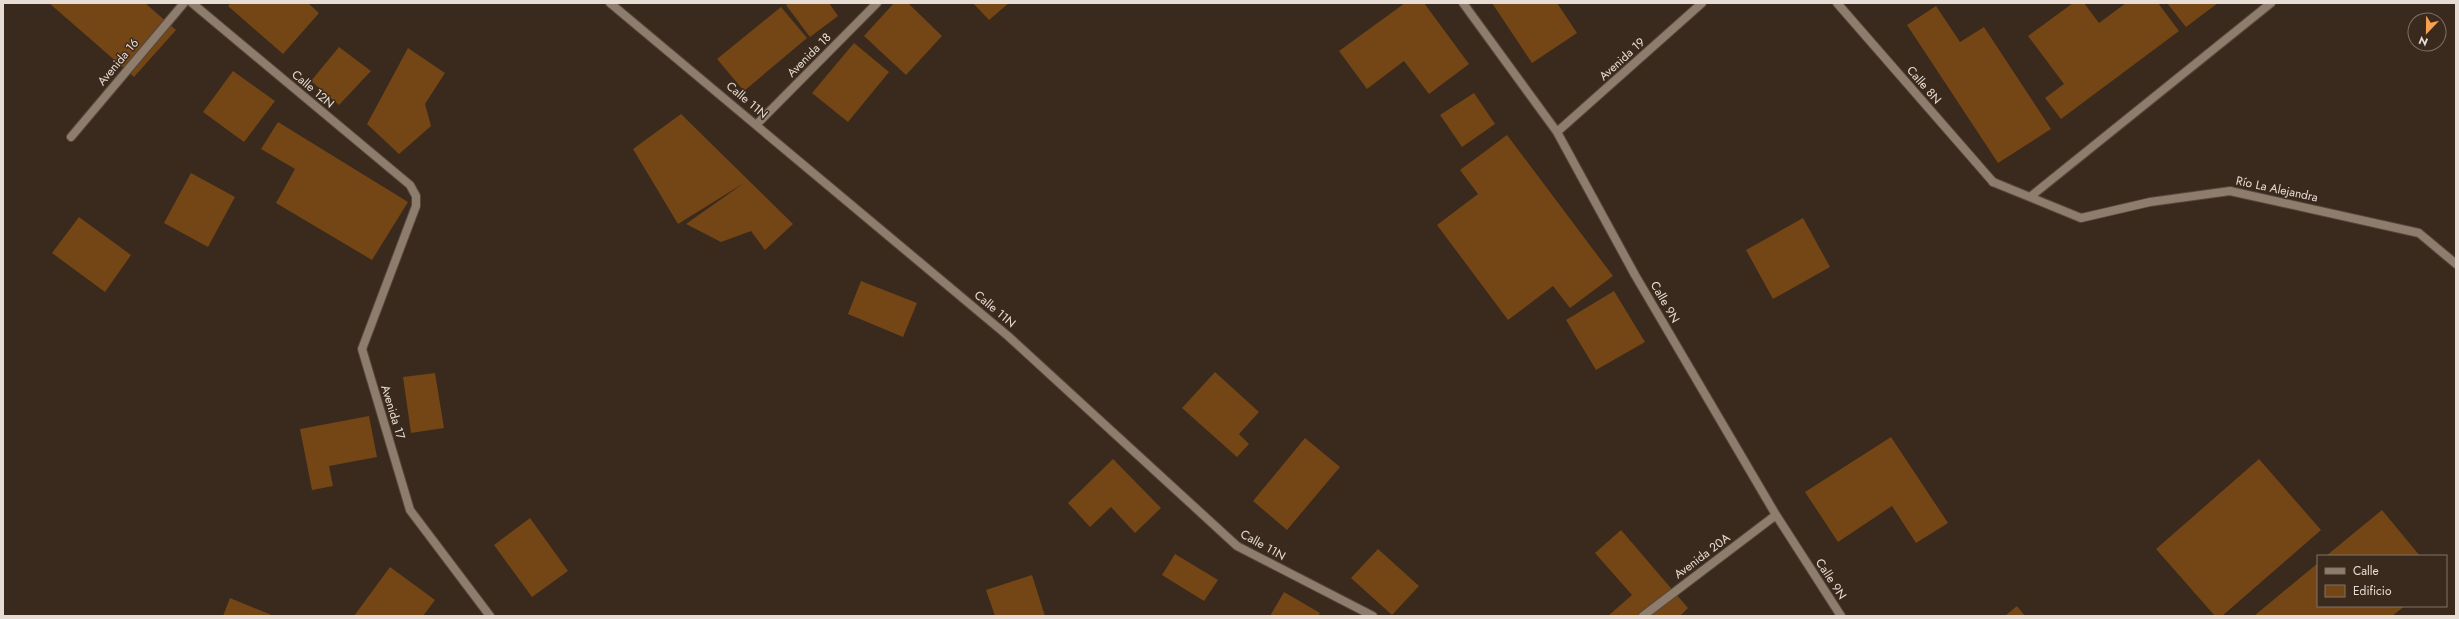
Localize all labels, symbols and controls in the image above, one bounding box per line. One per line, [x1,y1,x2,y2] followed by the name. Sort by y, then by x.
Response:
[2407,12,2447,52] north arrow
[783,29,835,81] street label: Avenida 18
[2416,32,2430,50] text: N
[1595,33,1649,85] street label: Avenida 19
[93,34,143,89] street label: Avenida 16
[1902,62,1946,108] street label: Calle 8N
[288,66,338,112] street label: Calle 12N
[722,77,772,123] street label: Calle 11N
[2234,172,2320,207] street label: Río La Alejandra
[1646,278,1684,326] street label: Calle 9N
[970,286,1020,332] street label: Calle 11N
[376,383,410,442] street label: Avenida 17
[1237,525,1289,565] street label: Calle 11N
[1670,529,1734,583] street label: Avenida 20A
[1811,555,1851,603] street label: Calle 9N
[2317,555,2447,607] legend
[2353,562,2379,580] text: Calle
[2353,582,2392,600] text: Edificio

